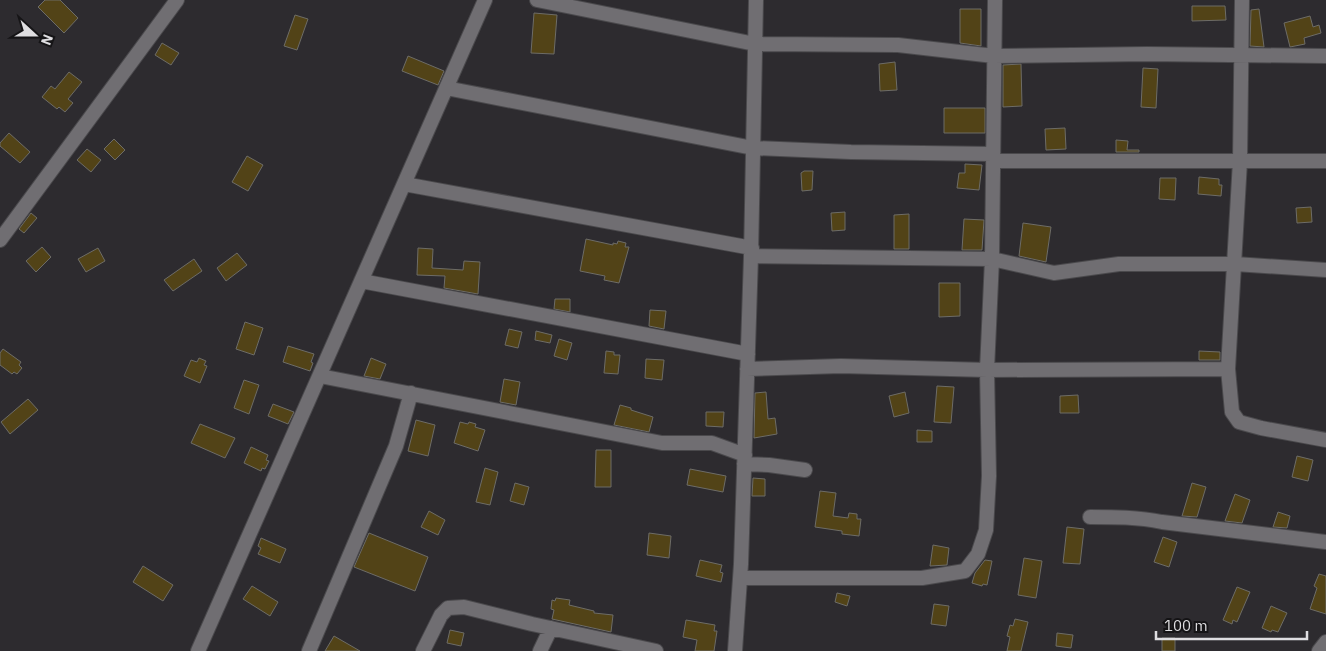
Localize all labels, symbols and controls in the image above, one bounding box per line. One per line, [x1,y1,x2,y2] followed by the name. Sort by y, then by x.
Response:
[10,10,60,60] north arrow
[37,32,57,48] text: N
[1156,608,1307,640] scale bar
[1164,616,1208,635] text: 100 m

